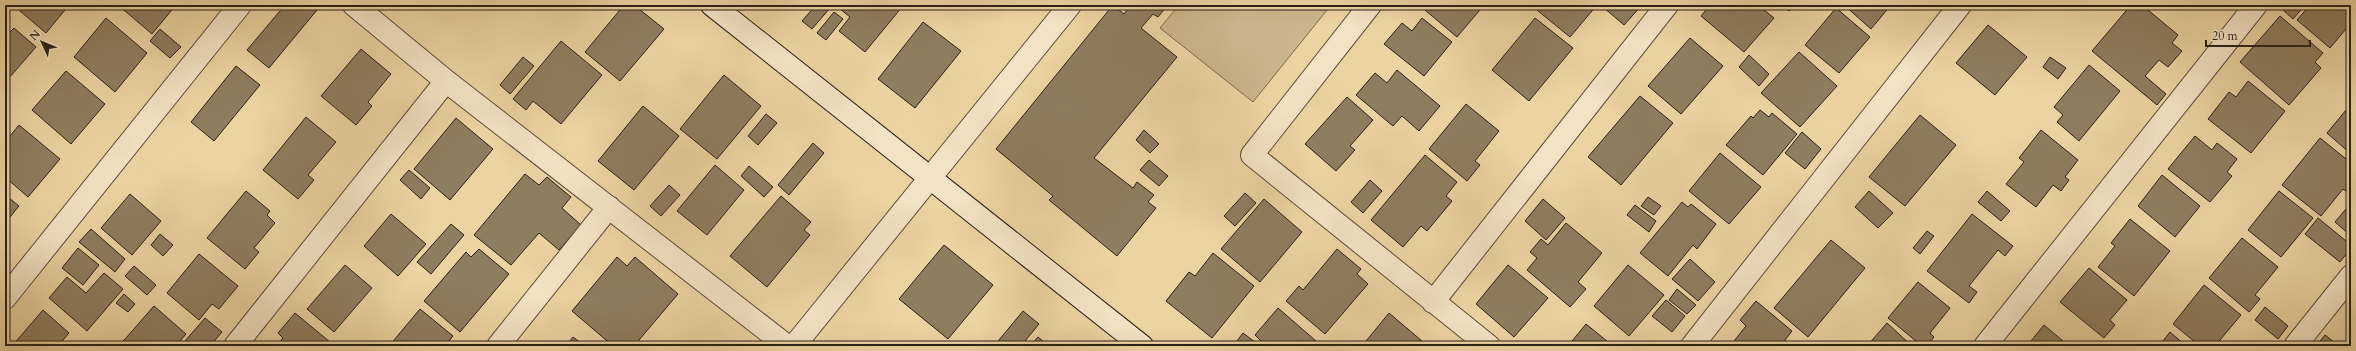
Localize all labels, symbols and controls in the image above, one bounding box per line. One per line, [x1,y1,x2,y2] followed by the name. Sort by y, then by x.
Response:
[22,22,62,62] north arrow
[2206,22,2310,48] scale bar
[26,26,44,44] text: N
[2212,28,2239,44] text: 20 m

